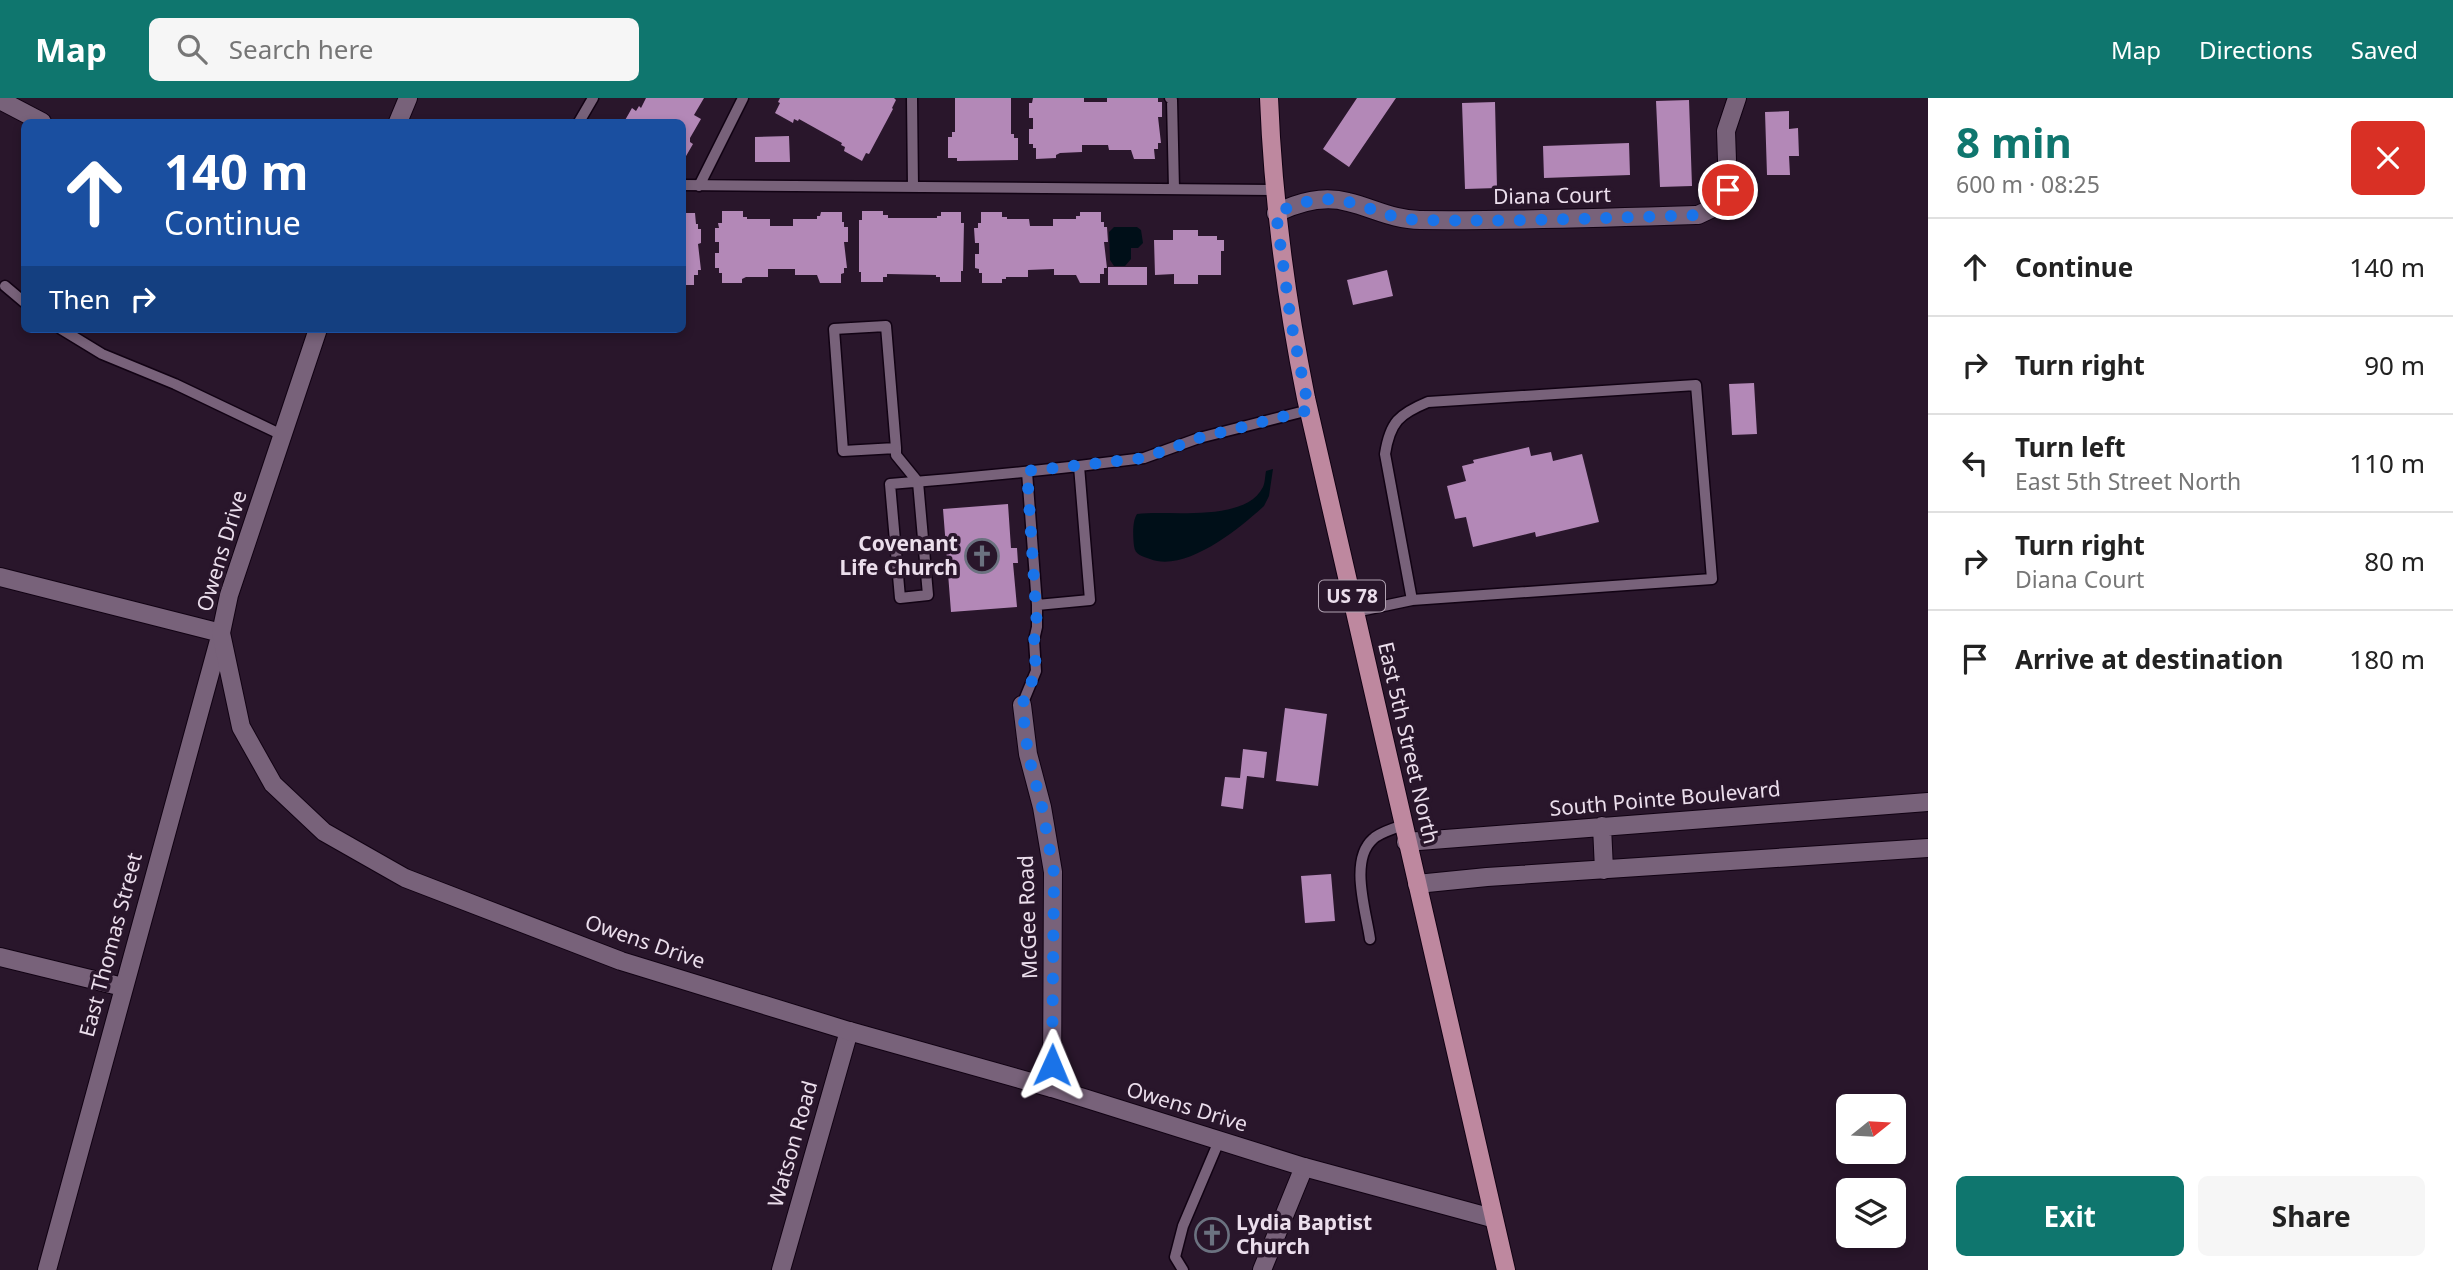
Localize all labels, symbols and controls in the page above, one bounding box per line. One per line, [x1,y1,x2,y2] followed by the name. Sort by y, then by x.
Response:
[149,18,639,81] search box
[35,27,107,72] text: Map
[173,30,211,68] icon: search
[229,31,373,67] text: Search here
[2111,33,2161,66] text: Map
[2199,33,2313,66] text: Directions
[2351,33,2418,66] text: Saved
[1956,113,2072,170] text: 8 min
[2351,121,2425,195] button: close
[164,138,309,204] text: 140 m
[49,147,140,238] icon: ahead
[1698,160,1758,220] pin
[1956,168,2100,200] text: 600 m · 08:25
[1709,171,1747,209] icon: arrive
[1493,180,1612,210] street label: Diana Court
[164,201,301,244] text: Continue
[1956,248,1994,286] icon: ahead
[2015,249,2133,285] text: Continue
[2349,249,2425,285] text: 140 m
[124,280,162,318] icon: right
[49,281,110,317] text: Then
[1956,346,1994,384] icon: right
[2015,347,2145,383] text: Turn right
[2364,347,2425,383] text: 90 m
[2015,429,2126,465] text: Turn left
[1956,444,1994,482] icon: left
[2349,445,2425,481] text: 110 m
[2015,465,2241,497] text: East 5th Street North
[189,487,253,615] street label: Owens Drive
[2015,527,2145,563] text: Turn right
[840,529,958,581] place label: Covenant Life Church
[963,537,1001,575] church icon: Covenant Life Church
[1956,542,1994,580] icon: right
[2364,543,2425,579] text: 80 m
[2015,563,2144,595] text: Diana Court
[1319,580,1385,611] road number: US 78
[1372,639,1446,847] street label: East 5th Street North
[1956,640,1994,678] icon: arrive
[2015,641,2284,677] text: Arrive at destination
[2349,641,2425,677] text: 180 m
[1548,774,1782,822] street label: South Pointe Boulevard
[72,849,148,1040] street label: East Thomas Street
[1011,855,1043,980] street label: McGee Road
[582,907,709,975] street label: Owens Drive
[1015,1028,1089,1102] position arrow
[1123,1074,1251,1138] street label: Owens Drive
[761,1077,823,1210] street label: Watson Road
[1836,1094,1906,1164] north arrow
[1836,1094,1906,1248] map controls
[1956,1176,2184,1256] button: Exit
[2198,1176,2425,1256] button: Share
[1836,1178,1906,1248] button: layers
[1236,1208,1372,1260] place label: Lydia Baptist Church
[1193,1216,1231,1254] church icon: Lydia Baptist Church

